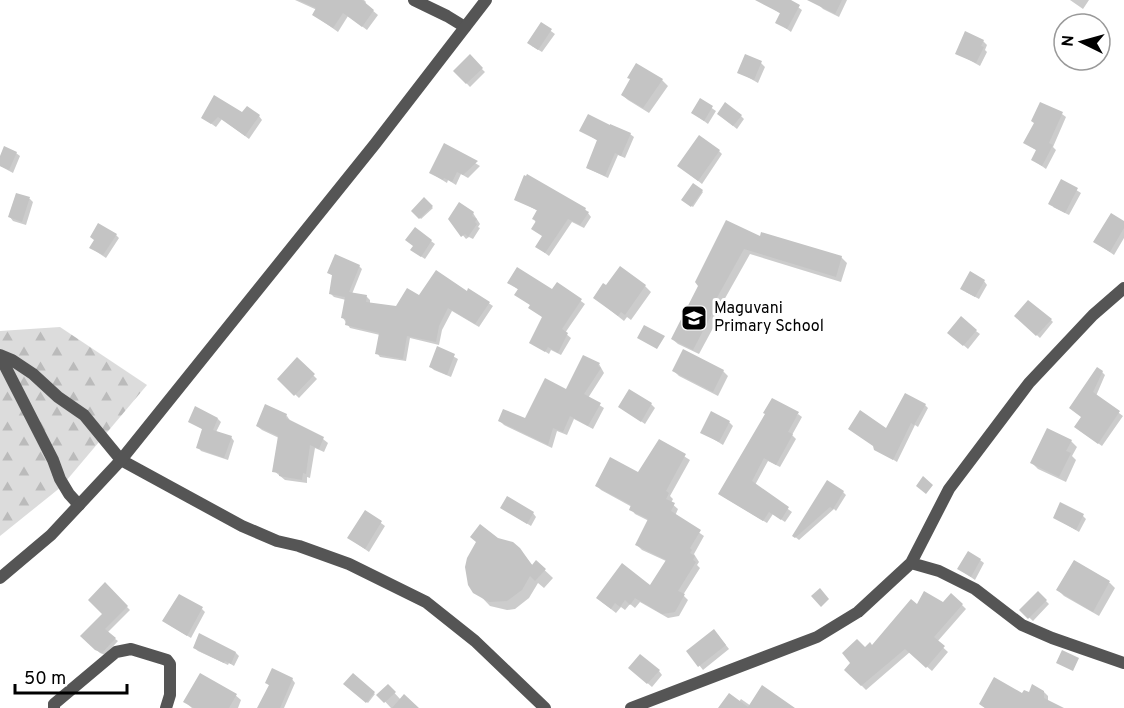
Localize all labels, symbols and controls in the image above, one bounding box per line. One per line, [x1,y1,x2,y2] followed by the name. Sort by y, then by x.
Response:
[1052,12,1112,72] north arrow
[1059,34,1080,47] text: N
[714,299,824,337] place label: Maguvani Primary School
[679,303,709,333] school or university icon: Maguvani Primary School
[15,657,128,695] scale bar
[24,668,66,691] text: 50 m

